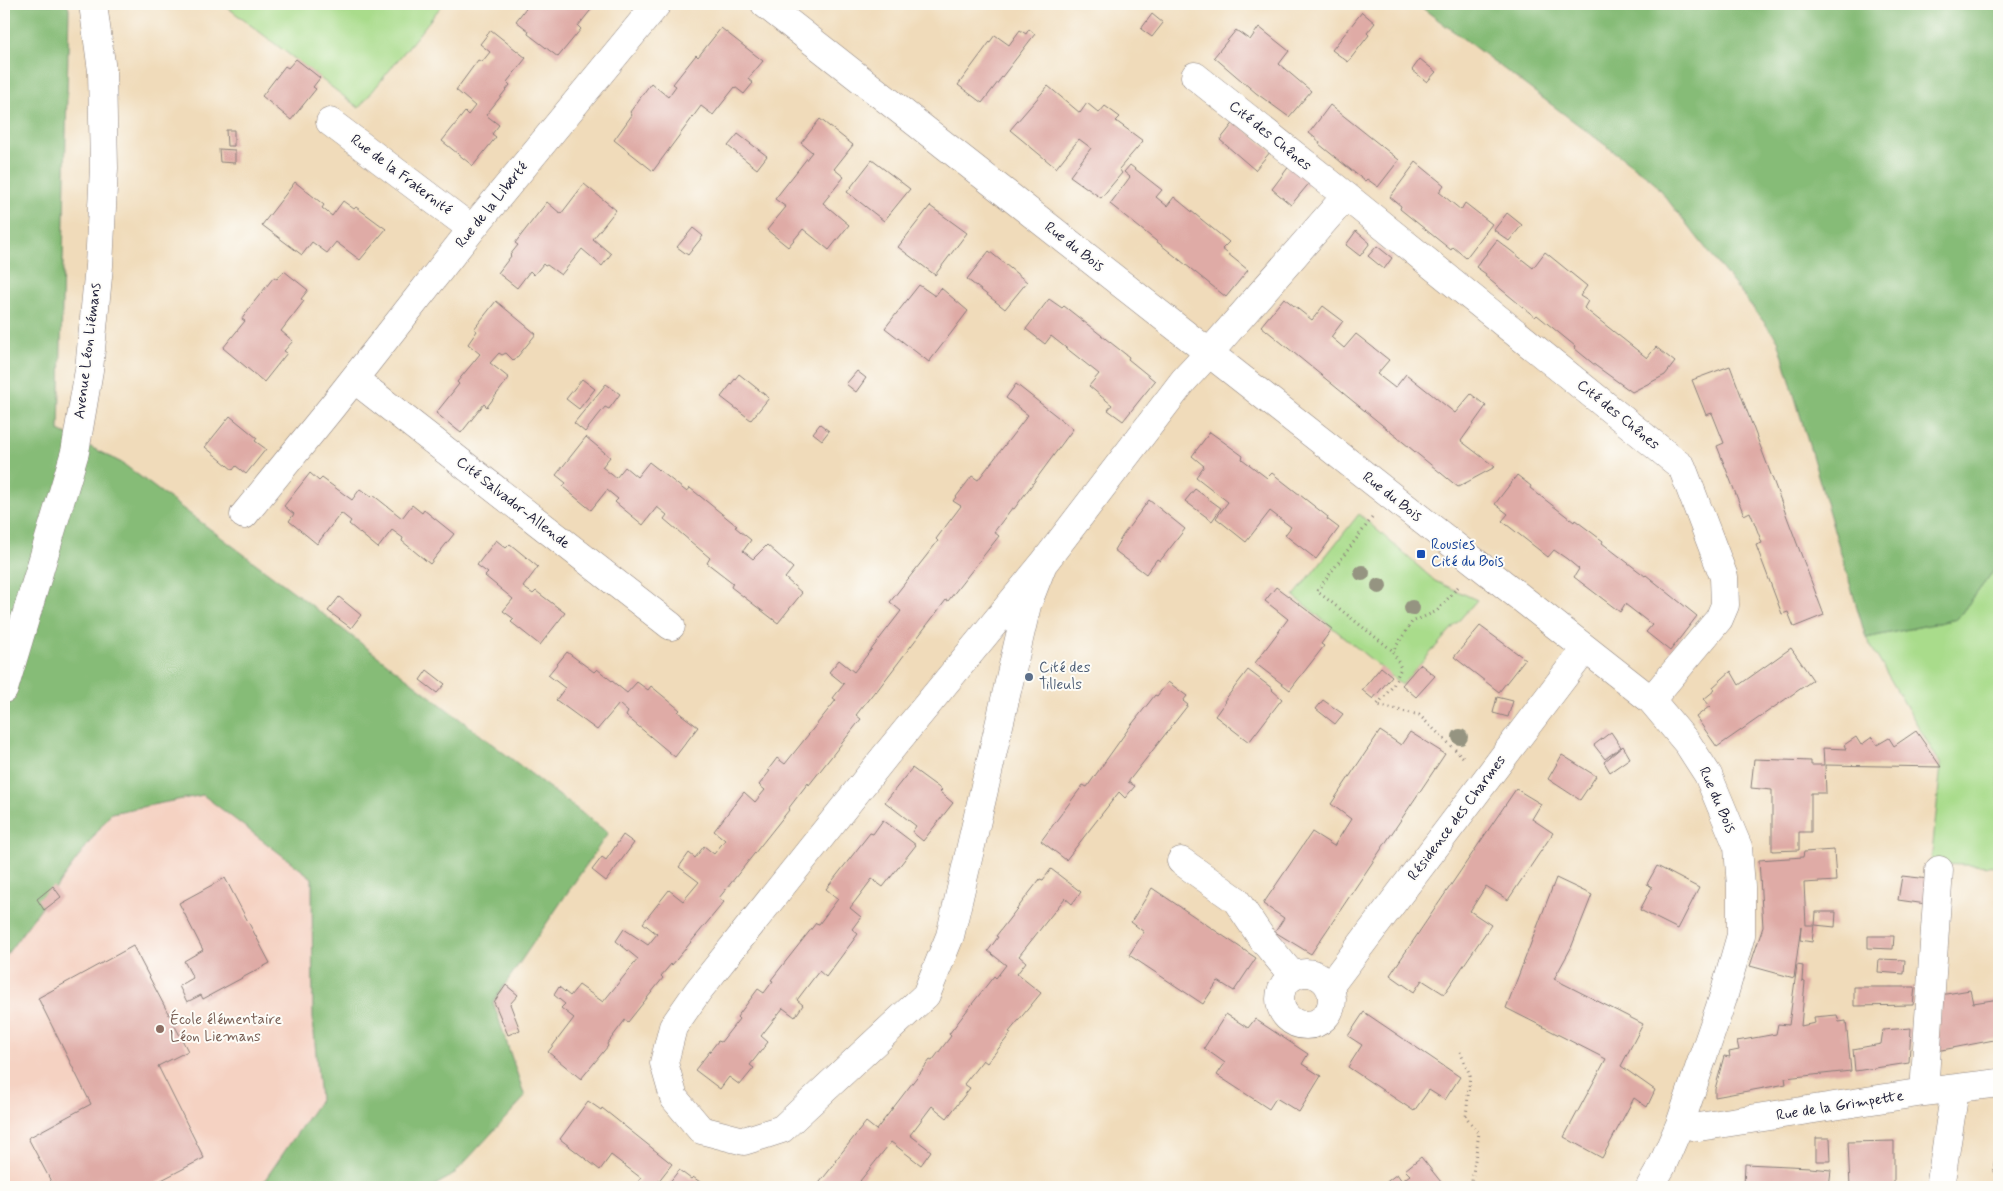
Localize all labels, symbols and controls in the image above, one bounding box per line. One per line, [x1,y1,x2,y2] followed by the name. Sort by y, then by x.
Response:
[1224,96,1316,176] street label: Cité des Chênes
[346,130,456,220] street label: Rue de la Fraternité
[451,158,533,252] street label: Rue de la Liberté
[1040,217,1108,277] street label: Rue du Bois
[70,282,106,420] street label: Avenue Léon Liémans
[1572,375,1664,455] street label: Cité des Chênes
[452,452,574,554] street label: Cité Salvador-Allende
[1358,467,1426,527] street label: Rue du Bois
[1431,535,1504,572] place label: Rousies Cité du Bois
[1415,548,1427,560] marker: Rousies Cité du Bois
[1039,658,1091,695] place label: Cité des Tilleuls
[1023,671,1035,683] marker: Cité des Tilleuls
[1403,751,1511,885] street label: Résidence des Charmes
[1694,764,1740,836] street label: Rue du Bois
[170,1009,282,1047] place label: École élémentaire Léon Liemans
[154,1023,166,1035] marker: École élémentaire Léon Liemans
[1775,1086,1905,1126] street label: Rue de la Grimpette

